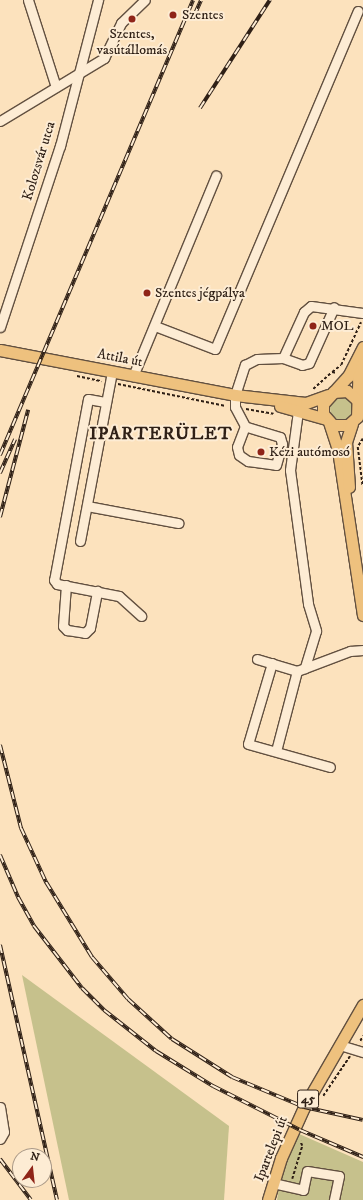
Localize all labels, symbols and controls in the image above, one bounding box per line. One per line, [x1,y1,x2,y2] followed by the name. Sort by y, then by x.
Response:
[182,7,223,23] place label: Szentes
[167,9,179,21] marker: Szentes
[127,14,137,24] marker: Szentes, vasútállomás
[97,26,167,58] place label: Szentes, vasútállomás
[19,119,59,203] street label: Kolozsvár utca
[155,285,245,301] place label: Szentes jégpálya
[142,288,152,298] marker: Szentes jégpálya
[321,318,354,334] place label: MOL
[308,321,318,331] marker: MOL
[96,345,144,371] street label: Attila út
[89,423,233,445] district label: IPARTERÜLET
[269,444,350,460] place label: Kézi autómosó
[256,447,266,457] marker: Kézi autómosó
[297,1088,319,1110] road number: 45
[251,1114,291,1184] street label: Ipartelepi út
[12,1148,52,1188] north arrow
[29,1149,41,1165] text: N

